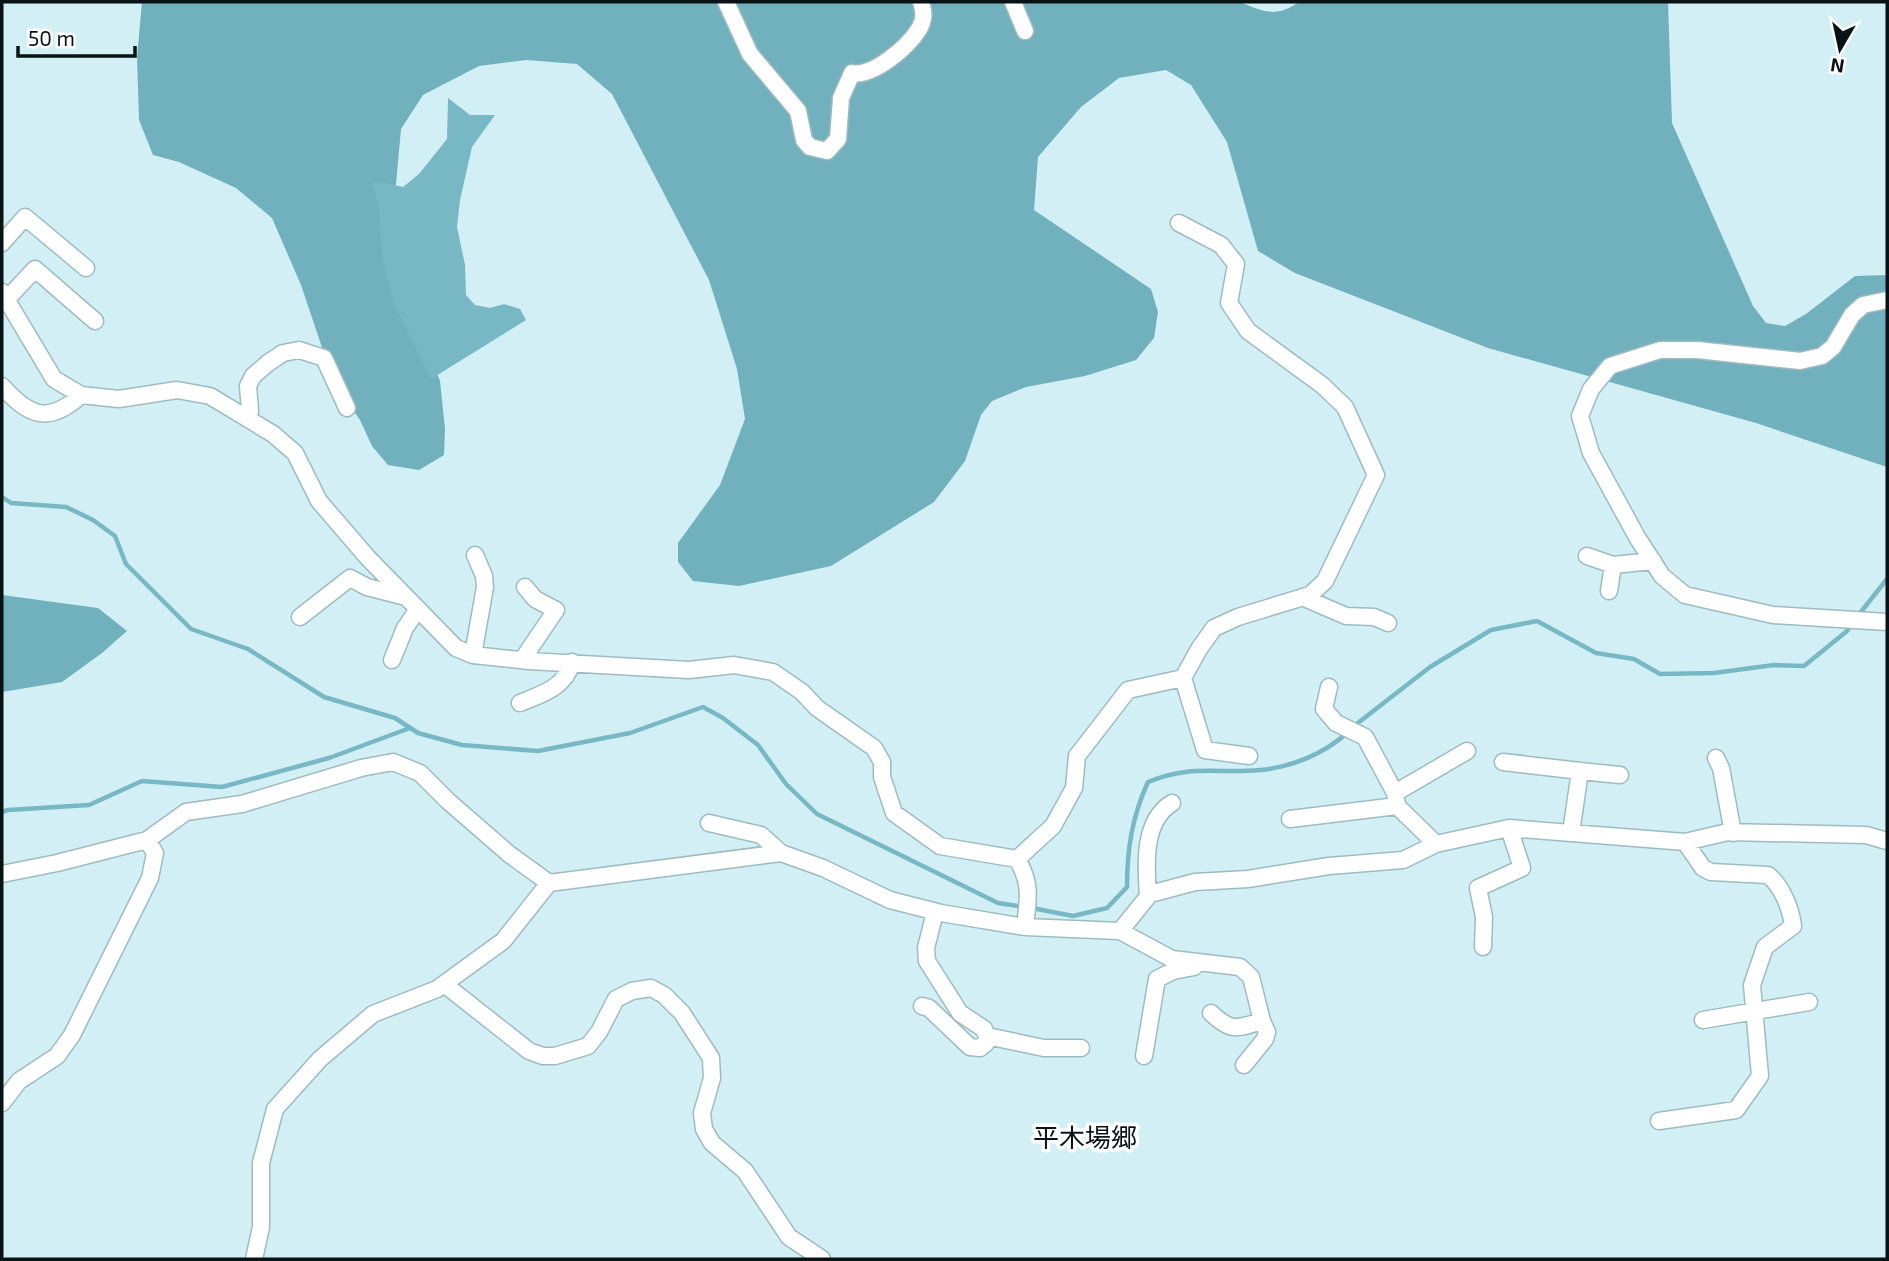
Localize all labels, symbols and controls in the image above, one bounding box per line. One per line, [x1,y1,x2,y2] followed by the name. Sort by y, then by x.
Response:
[18,14,135,58] scale bar
[1805,14,1875,84] north arrow
[28,25,75,50] text: 50 m
[1829,54,1846,79] text: N
[1033,1121,1137,1152] district label: 平木場郷

